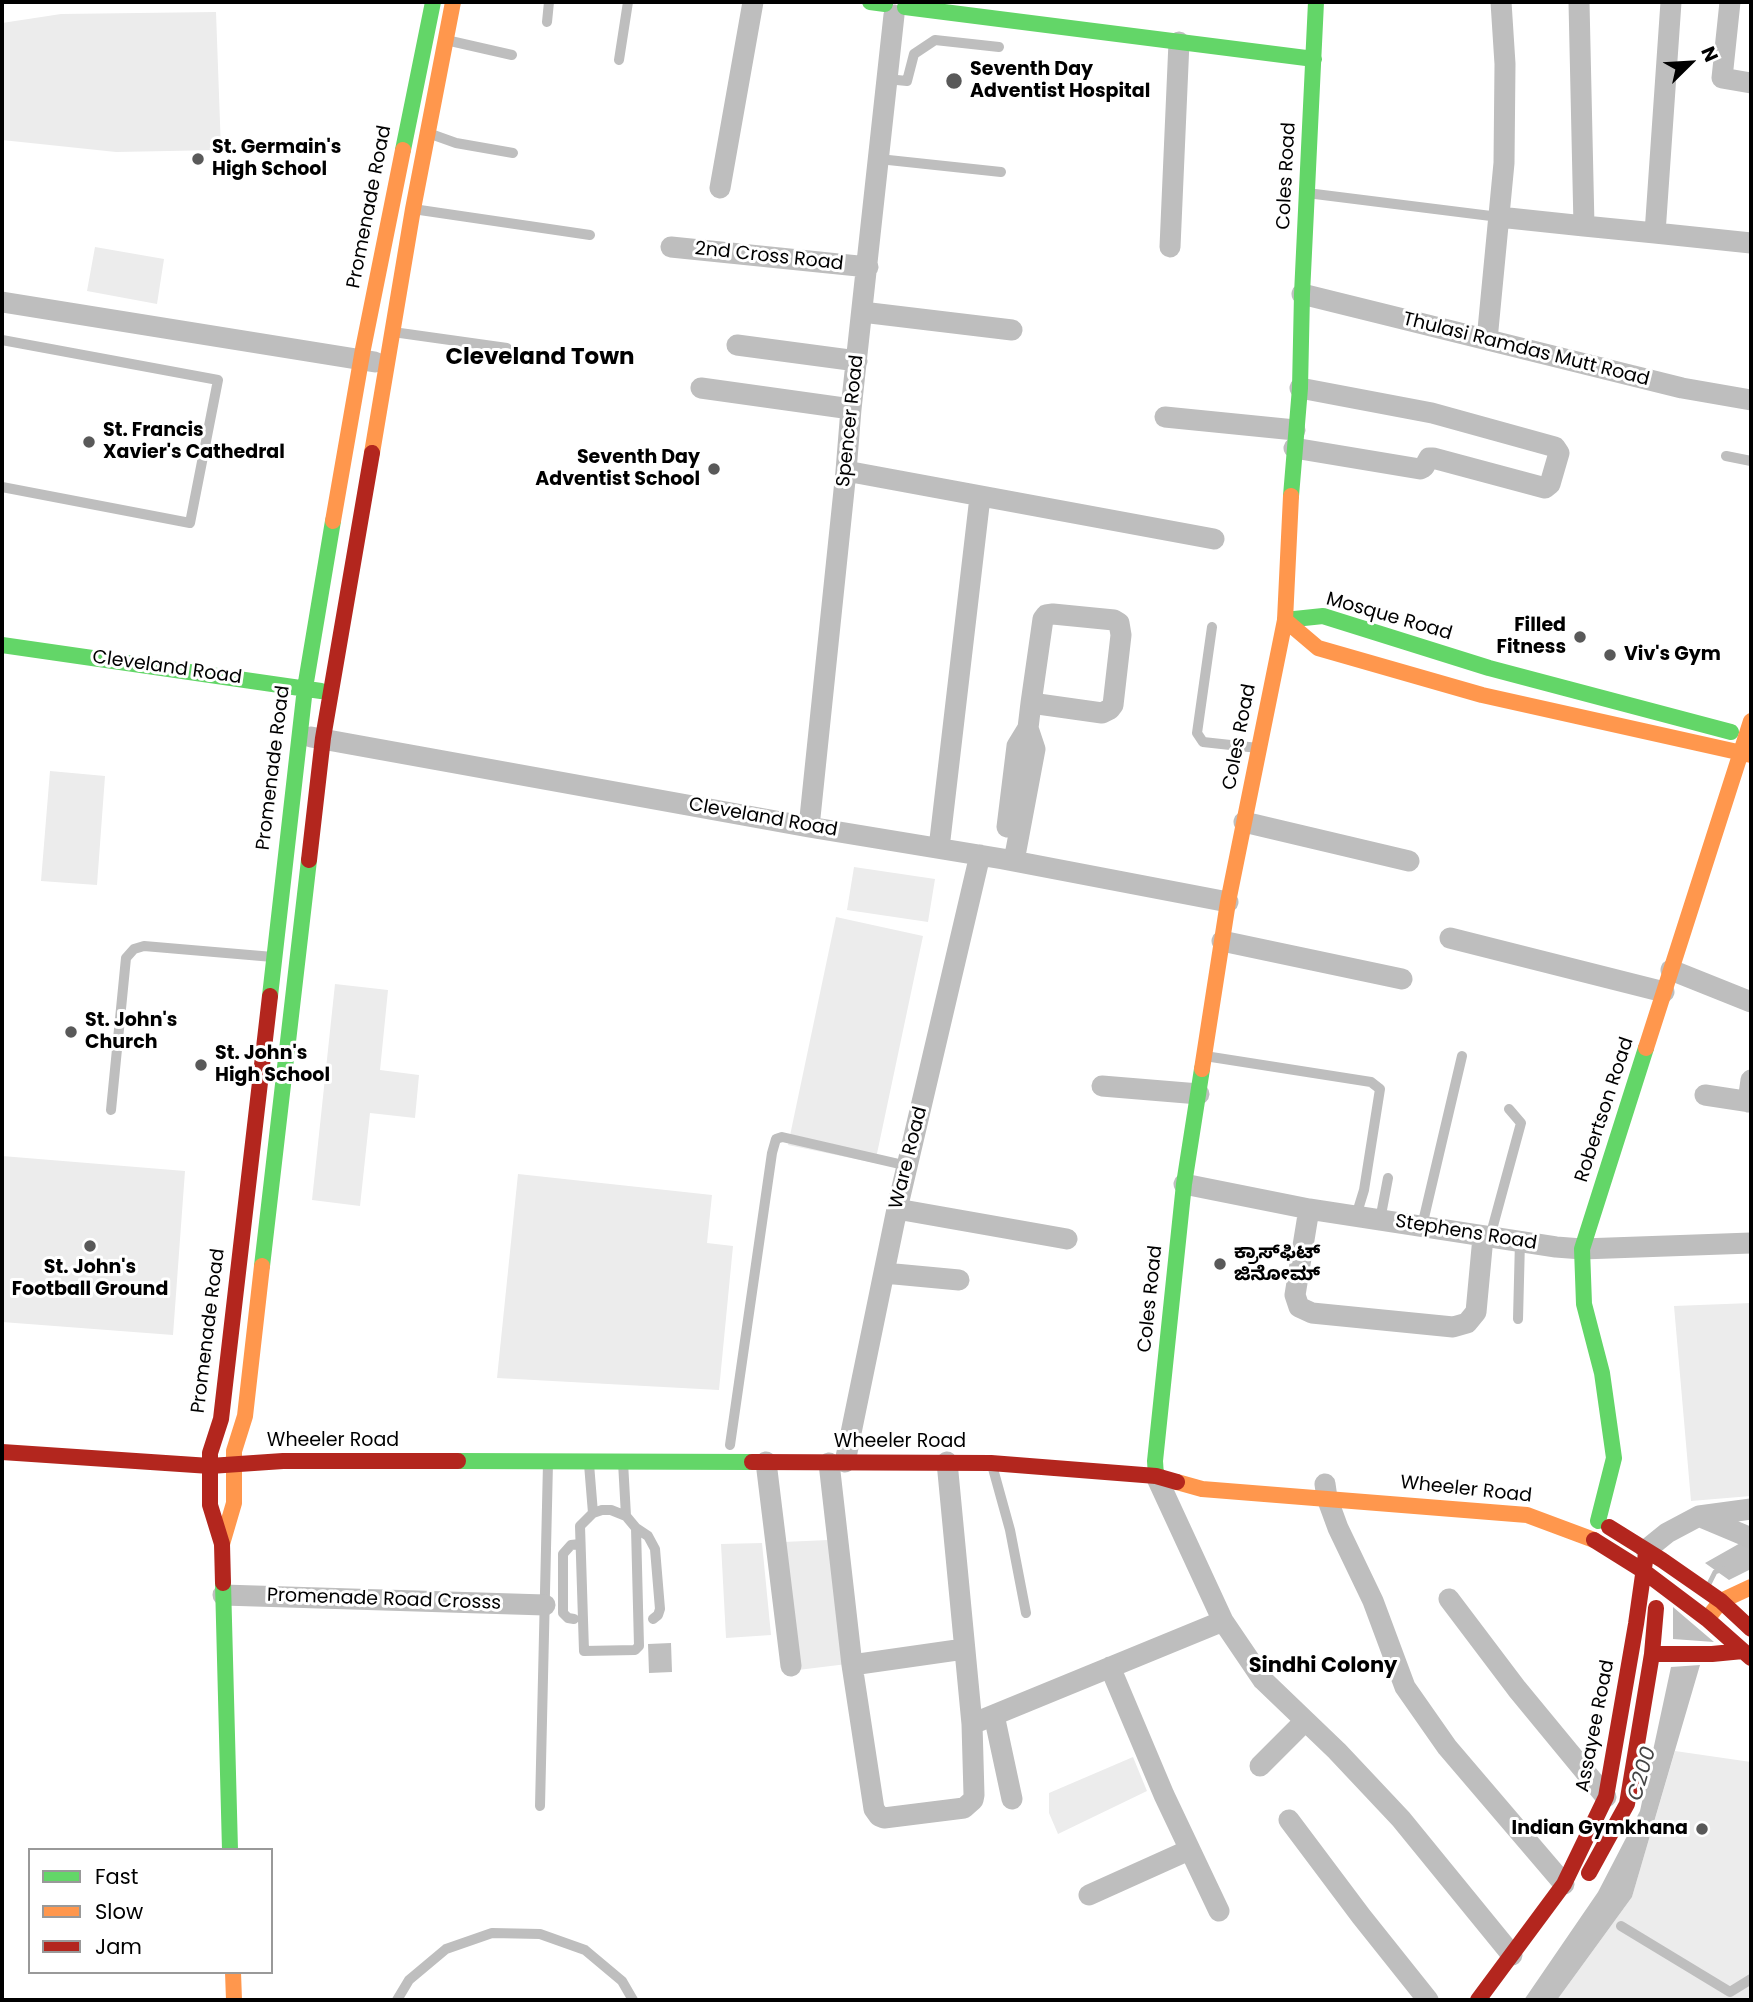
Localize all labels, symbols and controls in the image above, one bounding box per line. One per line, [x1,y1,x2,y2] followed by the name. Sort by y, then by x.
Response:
[1655,28,1725,98] north arrow
[1694,42,1725,66] text: N
[970,59,1150,103] place label: Seventh Day Adventist Hospital
[944,71,964,91] marker: Seventh Day Adventist Hospital
[1273,122,1301,230] street label: Coles Road
[343,123,397,291] street label: Promenade Road
[212,137,341,181] place label: St. Germain's High School
[190,151,206,167] marker: St. Germain's High School
[694,238,844,276] street label: 2nd Cross Road
[1400,308,1652,392] street label: Thulasi Ramdas Mutt Road
[445,344,635,372] district label: Cleveland Town
[833,354,869,488] street label: Spencer Road
[103,420,285,464] place label: St. Francis Xavier's Cathedral
[81,434,97,450] marker: St. Francis Xavier's Cathedral
[535,447,700,491] place label: Seventh Day Adventist School
[706,461,722,477] marker: Seventh Day Adventist School
[1324,588,1454,646] street label: Mosque Road
[1497,615,1566,659] place label: Filled Fitness
[1572,629,1588,645] marker: Filled Fitness
[1624,644,1721,666] place label: Viv's Gym
[91,646,243,690] street label: Cleveland Road
[1602,647,1618,663] marker: Viv's Gym
[1219,682,1261,792] street label: Coles Road
[253,684,295,852] street label: Promenade Road
[687,794,839,842] street label: Cleveland Road
[85,1010,177,1054] place label: St. John's Church
[63,1024,79,1040] marker: St. John's Church
[1571,1035,1639,1185] street label: Robertson Road
[215,1043,330,1087] place label: St. John's High School
[193,1057,209,1073] marker: St. John's High School
[885,1104,933,1212] street label: Ware Road
[1394,1211,1538,1255] street label: Stephens Road
[82,1238,98,1254] marker: St. John's Football Ground
[1234,1242,1320,1286] place label: ಕ್ರಾಸ್‌ಫಿಟ್ ಜಿನೋಮ್
[1134,1244,1168,1354] street label: Coles Road
[188,1247,230,1415] street label: Promenade Road
[1212,1256,1228,1272] marker: ಕ್ರಾಸ್‌ಫಿಟ್ ಜಿನೋಮ್
[12,1257,168,1301] place label: St. John's Football Ground
[267,1430,399,1452] street label: Wheeler Road
[834,1431,966,1453] street label: Wheeler Road
[1399,1472,1533,1508] street label: Wheeler Road
[266,1585,502,1615] street label: Promenade Road Crosss
[1249,1654,1397,1680] district label: Sindhi Colony
[1572,1658,1620,1794] street label: Assayee Road
[1623,1744,1663,1804] water label: C200
[1512,1818,1688,1840] place label: Indian Gymkhana
[1694,1821,1710,1837] marker: Indian Gymkhana
[28,1848,273,1974] legend
[95,1862,138,1891] text: Fast
[95,1897,143,1926] text: Slow
[95,1932,142,1961] text: Jam

